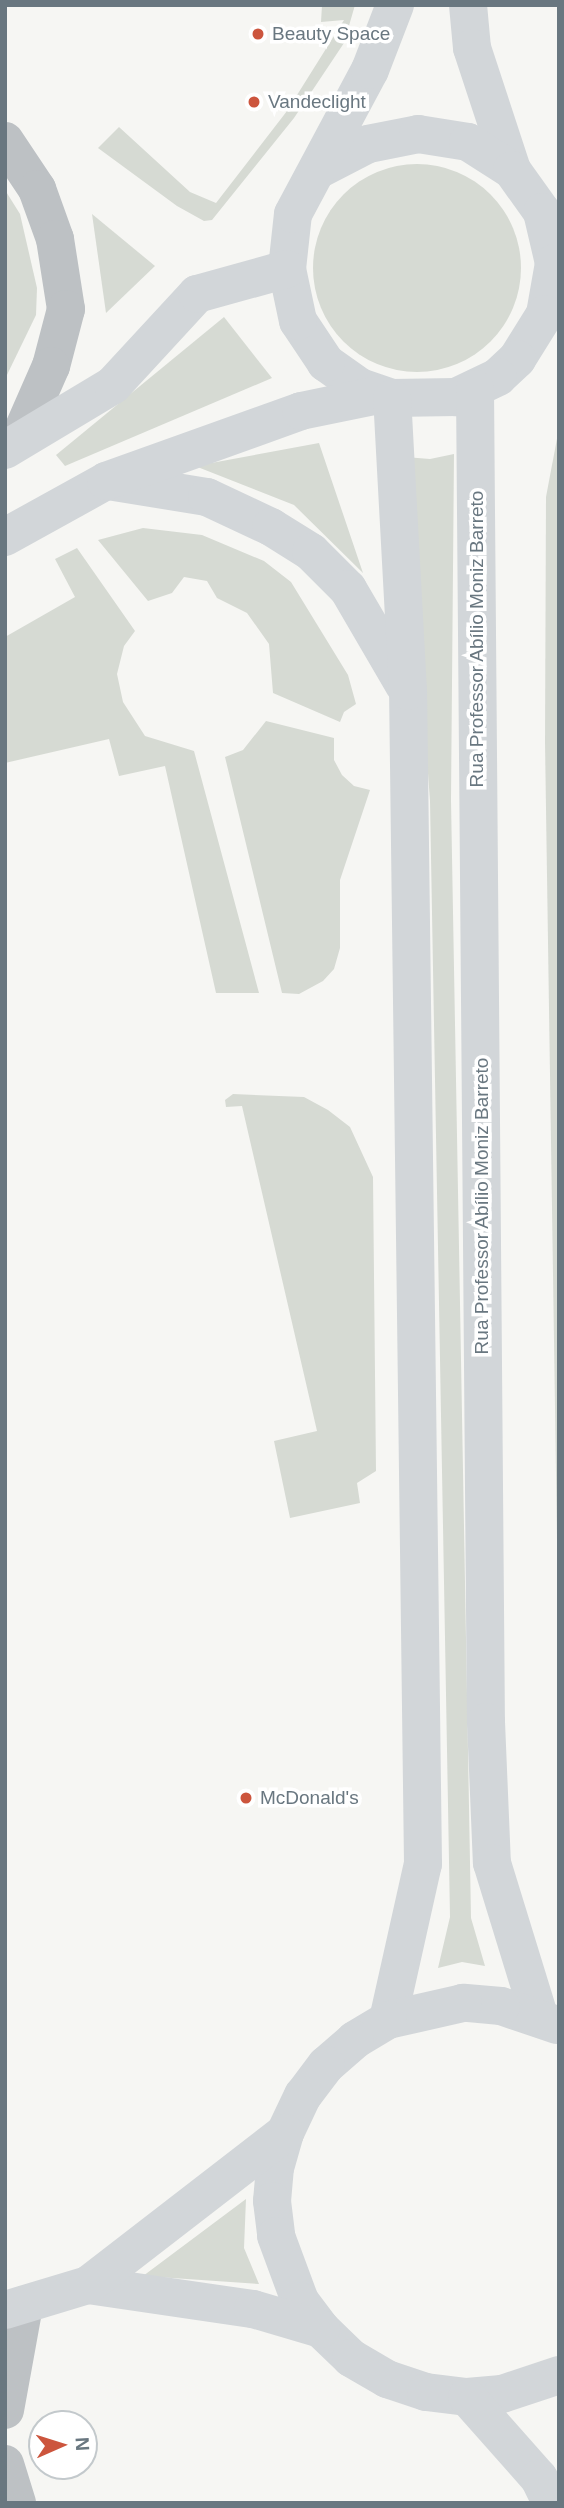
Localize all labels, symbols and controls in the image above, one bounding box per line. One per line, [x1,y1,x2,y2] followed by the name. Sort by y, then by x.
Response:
[272,23,390,45] place label: Beauty Space
[250,26,266,42] marker: Beauty Space
[268,91,366,113] place label: Vandeclight
[246,94,262,110] marker: Vandeclight
[466,490,488,788] street label: Rua Professor Abílio Moniz Barreto
[471,1057,493,1355] street label: Rua Professor Abílio Moniz Barreto
[260,1787,359,1809] place label: McDonald's
[238,1790,254,1806] marker: McDonald's
[28,2410,98,2480] north arrow
[72,2437,93,2451] text: N

